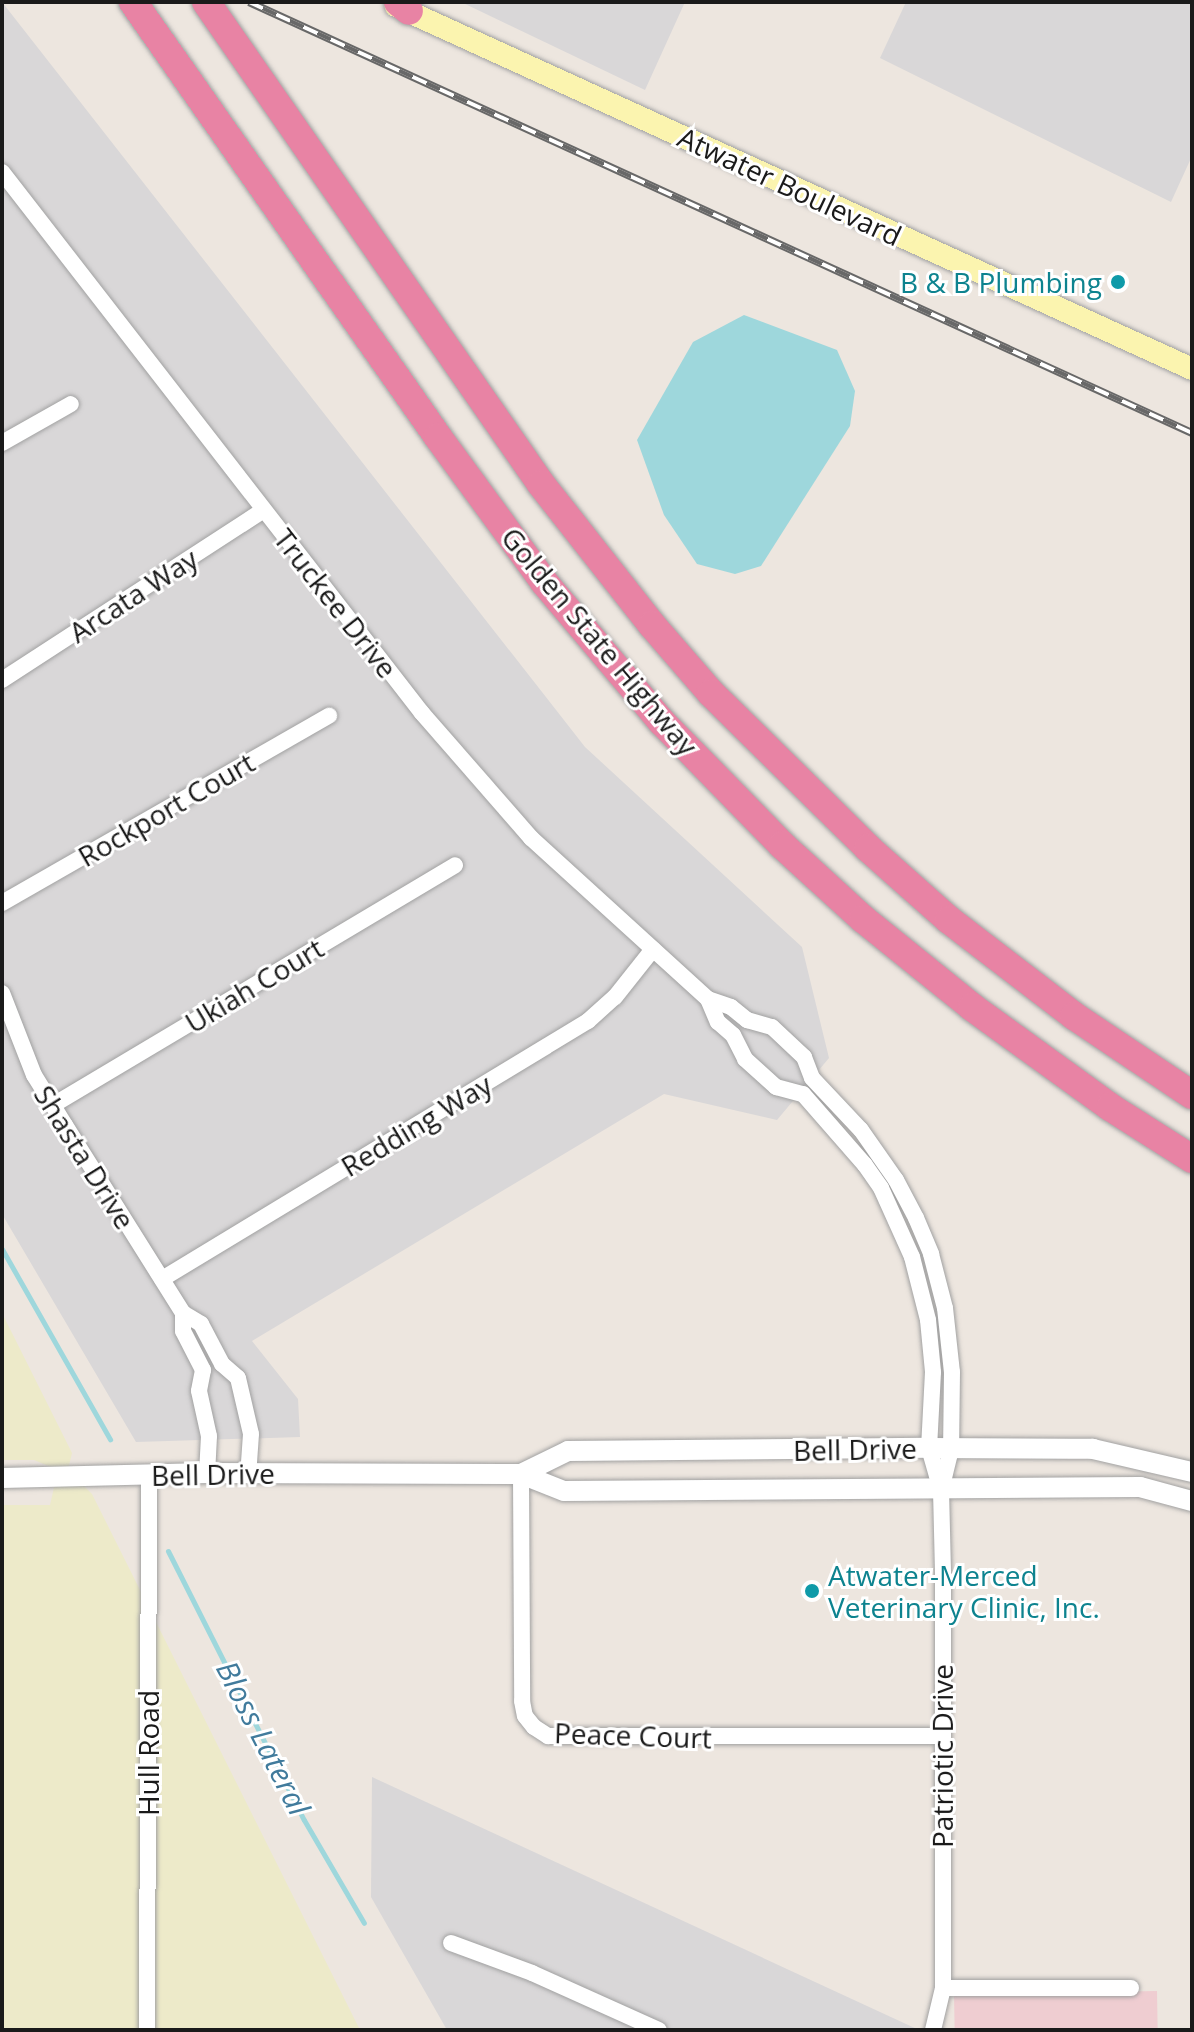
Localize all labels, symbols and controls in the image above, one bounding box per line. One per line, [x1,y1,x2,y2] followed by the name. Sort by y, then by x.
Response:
[673,120,907,252] street label: Atwater Boulevard
[900,265,1102,299] place label: B & B Plumbing
[1109,273,1127,291] marker: B & B Plumbing
[495,520,705,762] street label: Golden State Highway
[268,522,404,684] street label: Truckee Drive
[62,541,204,649] street label: Arcata Way
[72,745,260,873] street label: Rockport Court
[179,931,329,1039] street label: Ukiah Court
[335,1067,497,1183] street label: Redding Way
[28,1079,142,1235] street label: Shasta Drive
[793,1431,917,1467] street label: Bell Drive
[151,1456,275,1492] street label: Bell Drive
[828,1558,1100,1624] place label: Atwater-Merced Veterinary Clinic, Inc.
[803,1582,821,1600] marker: Atwater-Merced Veterinary Clinic, Inc.
[209,1655,317,1821] water label: Bloss Lateral
[925,1664,959,1848] street label: Patriotic Drive
[131,1690,165,1816] street label: Hull Road
[554,1715,712,1755] street label: Peace Court

